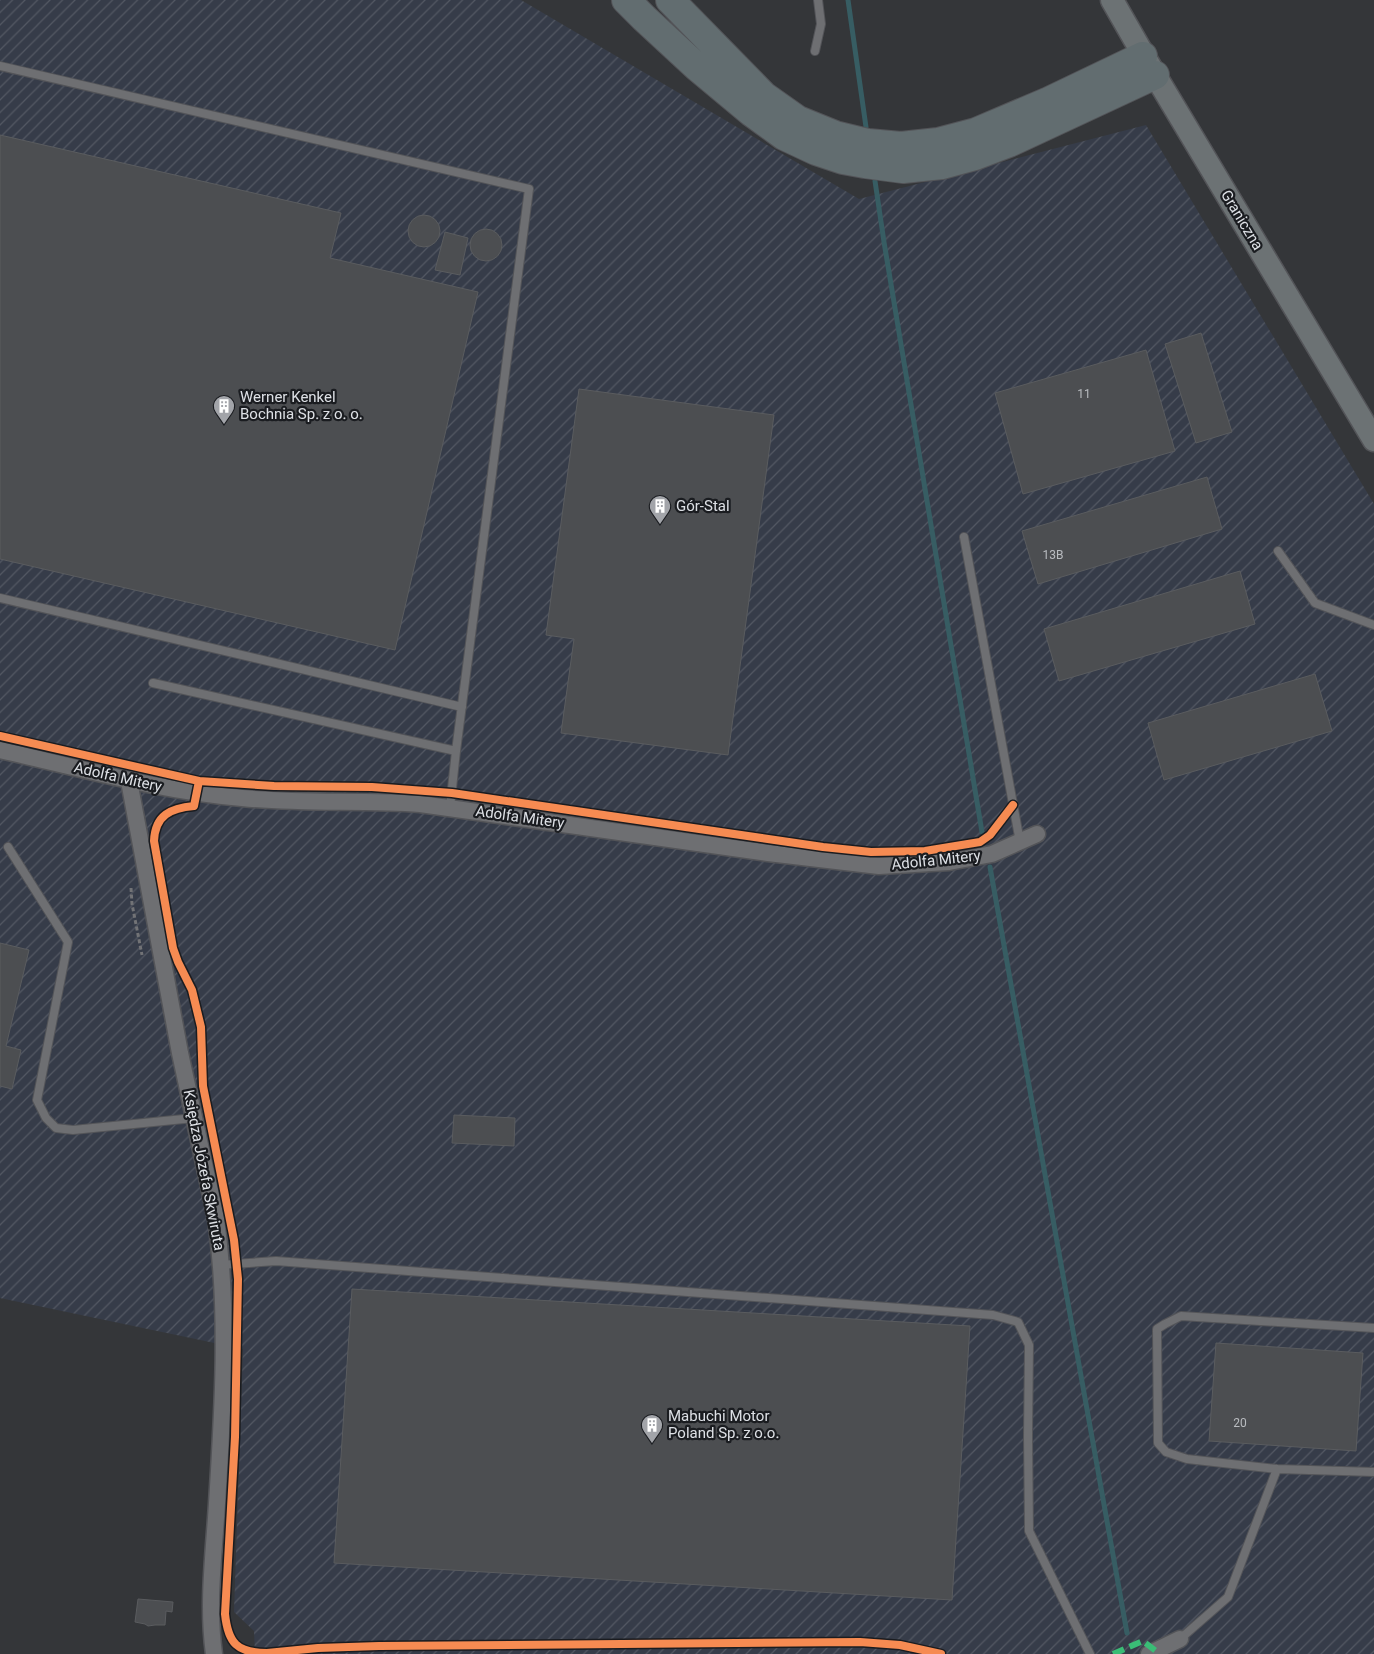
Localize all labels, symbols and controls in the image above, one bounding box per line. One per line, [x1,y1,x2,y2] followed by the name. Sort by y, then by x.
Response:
[1217,187,1267,253] street label: Graniczna
[1077,387,1091,401] house number: 11
[240,388,363,423] place label: Werner Kenkel Bochnia Sp. z o. o.
[212,394,236,425] building icon: Werner Kenkel Bochnia Sp. z o. o.
[648,494,672,525] building icon: Gór-Stal
[676,497,730,515] place label: Gór-Stal
[1043,548,1063,562] house number: 13B
[72,758,164,796] street label: Adolfa Mitery
[474,802,566,832] street label: Adolfa Mitery
[891,846,981,874] street label: Adolfa Mitery
[180,1088,228,1252] street label: Księdza Józefa Skwiruta
[668,1407,779,1442] place label: Mabuchi Motor Poland Sp. z o.o.
[640,1413,664,1444] building icon: Mabuchi Motor Poland Sp. z o.o.
[1233,1416,1247,1430] house number: 20

